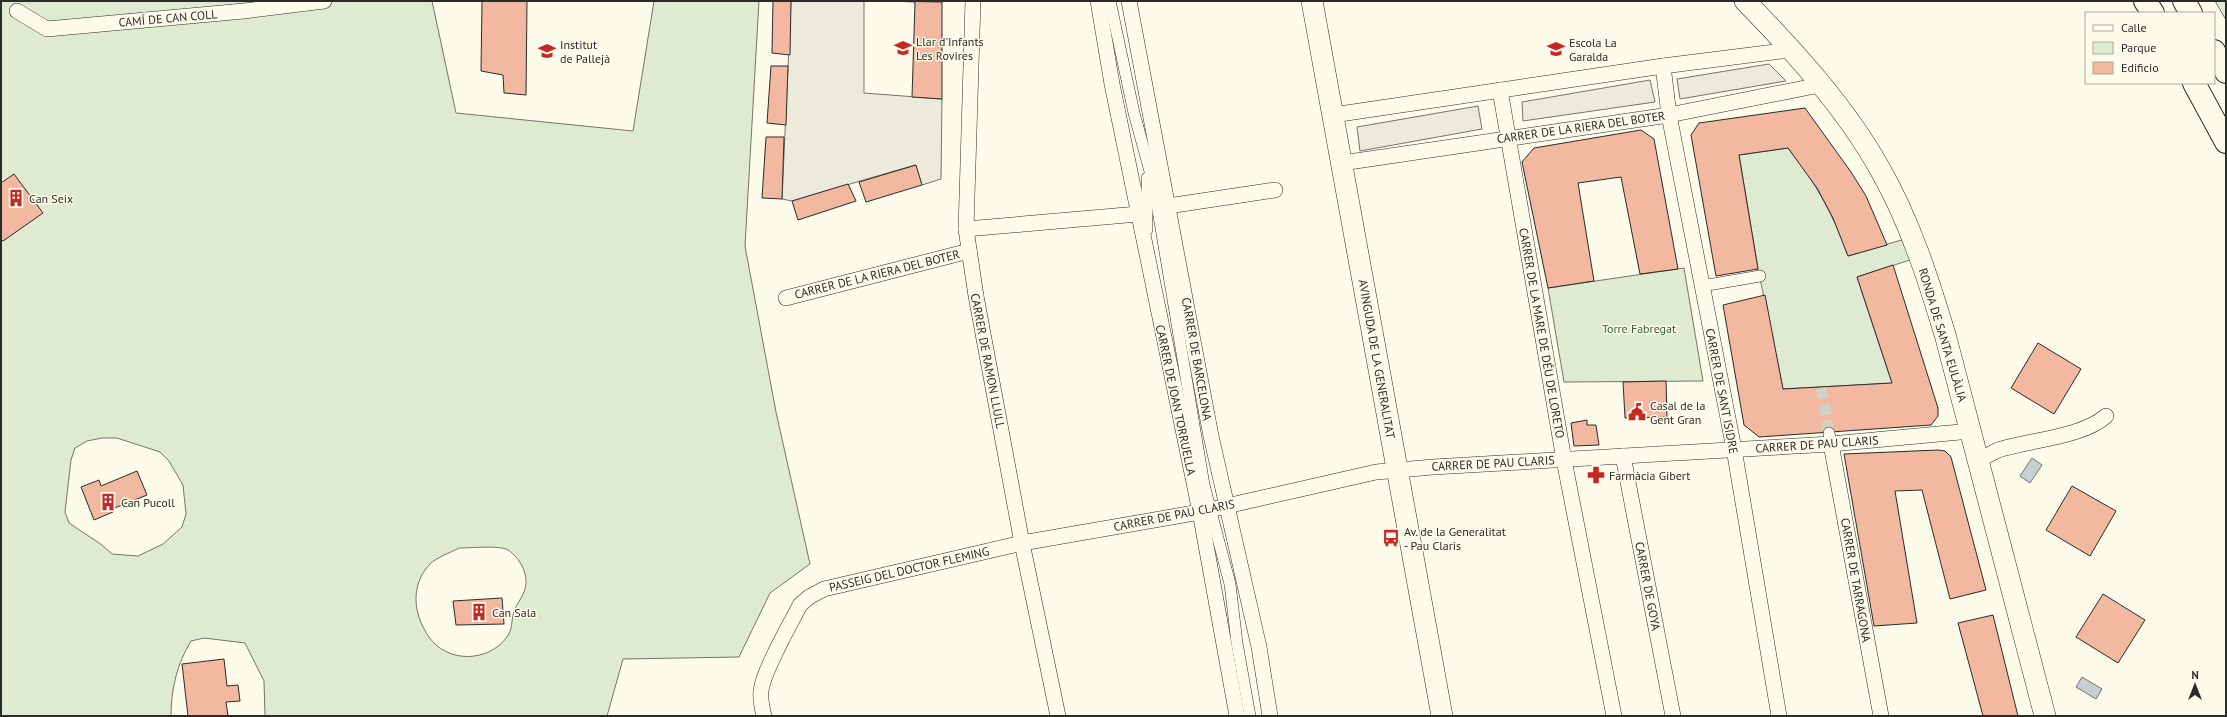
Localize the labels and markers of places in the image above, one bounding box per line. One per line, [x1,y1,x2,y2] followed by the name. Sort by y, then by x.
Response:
[916,34,984,63] place label: Llar d'Infants Les Rovires
[1569,35,1617,64] place label: Escola La Garalda
[560,37,610,66] place label: Institut de Pallejà
[893,38,913,58] school or university icon: Llar d'Infants Les Rovires
[1546,39,1566,59] school or university icon: Escola La Garalda
[537,41,557,61] school or university icon: Institut de Pallejà
[6,188,26,208] building icon: Can Seix
[29,191,73,206] place label: Can Seix
[1650,398,1706,427] place label: Casal de la Gent Gran
[1627,402,1647,422] public building icon: Casal de la Gent Gran
[1586,465,1606,485] pharmacy icon: Farmàcia Gibert
[1609,468,1690,483] place label: Farmàcia Gibert
[98,492,118,512] building icon: Can Pucoll
[121,495,175,510] place label: Can Pucoll
[1404,524,1506,553] place label: Av. de la Generalitat - Pau Claris
[1381,528,1401,548] bus stop icon: Av. de la Generalitat - Pau Claris
[469,602,489,622] building icon: Can Sala
[492,605,536,620] place label: Can Sala

